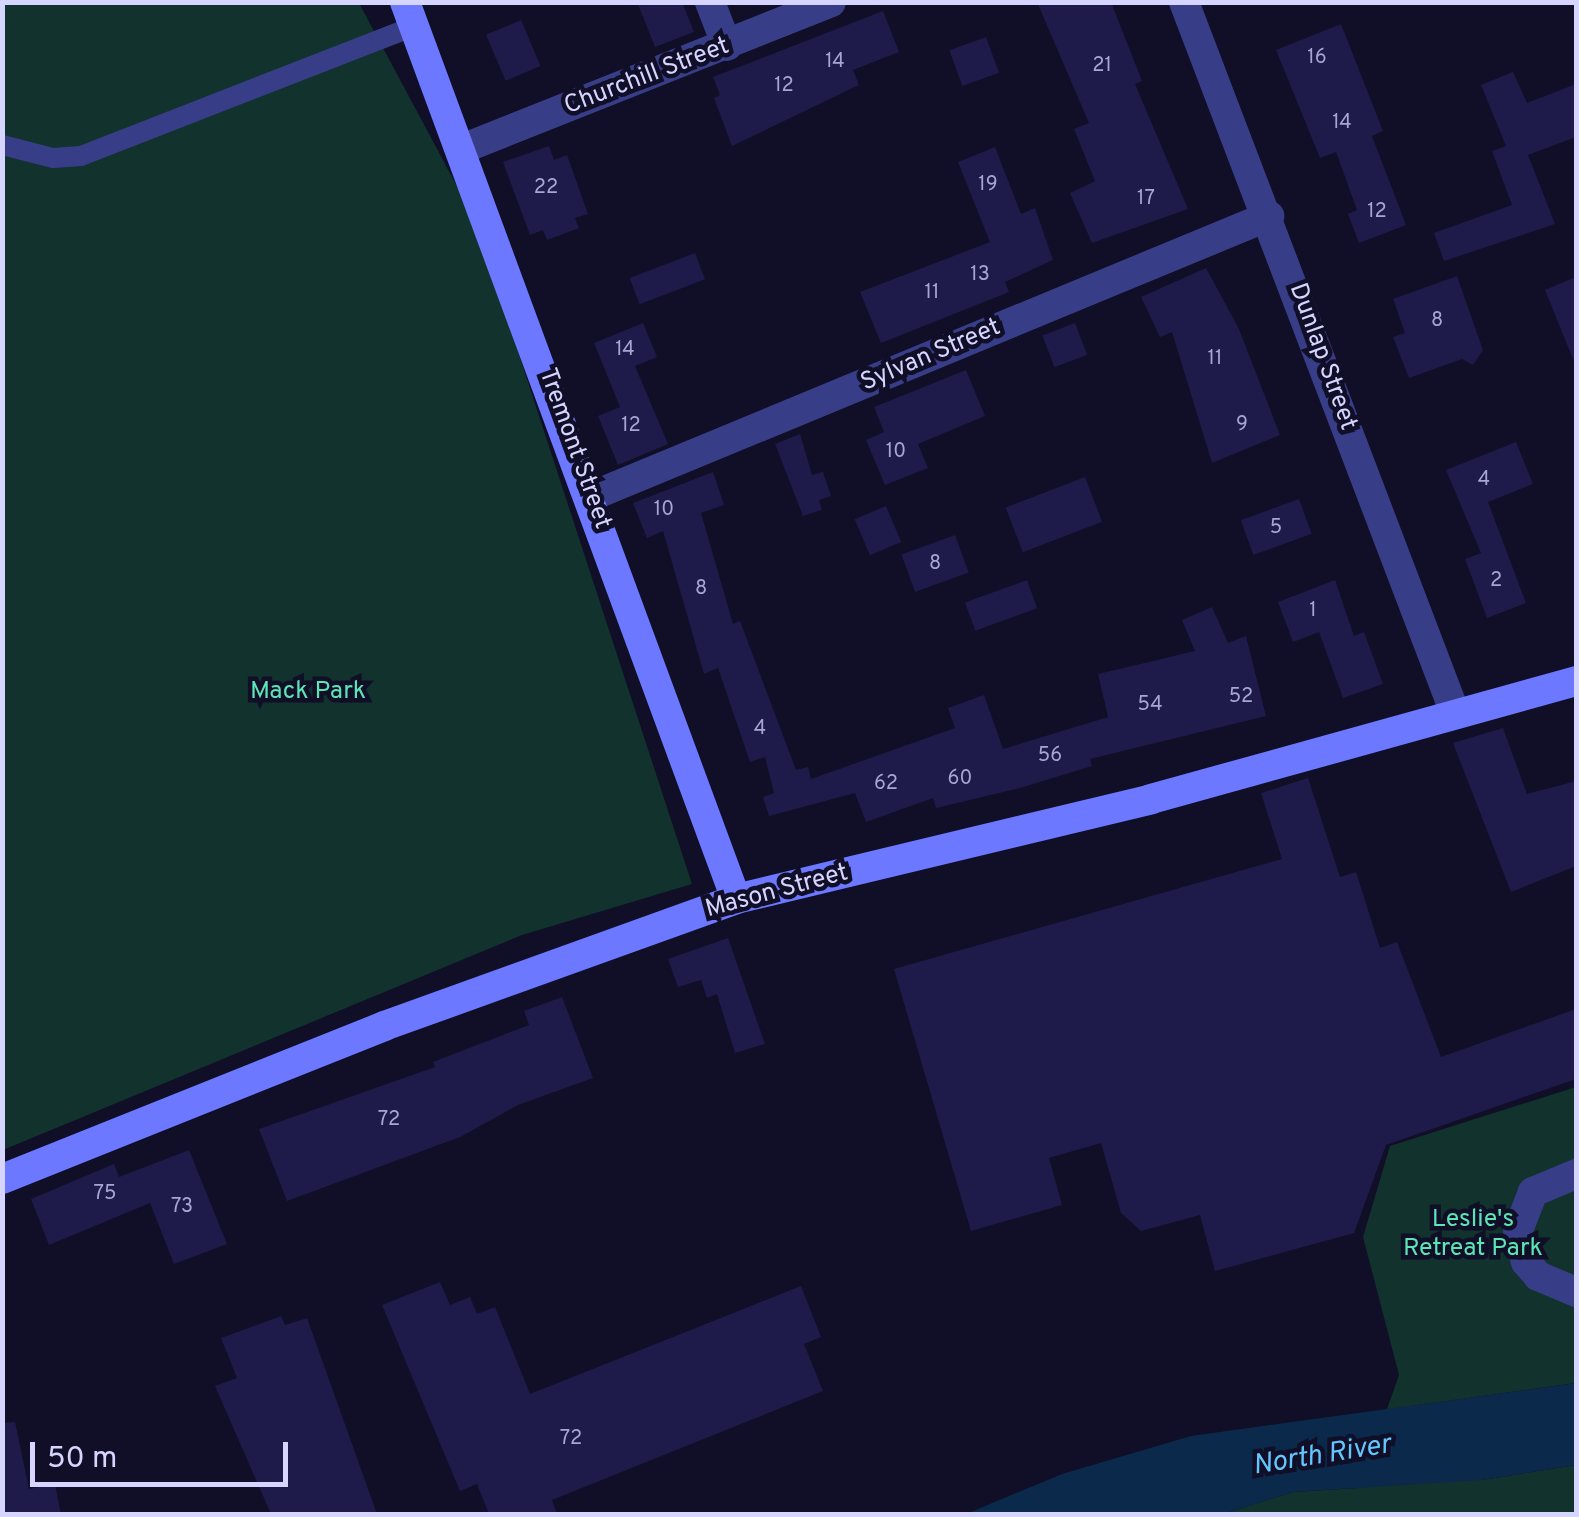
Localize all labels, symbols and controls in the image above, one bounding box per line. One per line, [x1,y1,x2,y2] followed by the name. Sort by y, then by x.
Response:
[560,32,734,122] street label: Churchill Street
[1307,46,1327,70] house number: 16
[825,50,845,74] house number: 14
[1092,54,1112,78] house number: 21
[774,74,794,98] house number: 12
[1332,111,1352,135] house number: 14
[978,173,998,197] house number: 19
[534,176,558,200] house number: 22
[1137,187,1155,211] house number: 17
[1367,200,1387,224] house number: 12
[970,263,990,287] house number: 13
[1282,279,1362,435] street label: Dunlap Street
[925,281,939,305] house number: 11
[1431,309,1443,333] house number: 8
[857,313,1005,399] street label: Sylvan Street
[615,338,635,362] house number: 14
[1208,347,1222,371] house number: 11
[531,365,617,533] street label: Tremont Street
[1236,413,1248,437] house number: 9
[621,414,641,438] house number: 12
[886,440,906,464] house number: 10
[1478,468,1490,492] house number: 4
[654,498,674,522] house number: 10
[1270,516,1282,540] house number: 5
[929,552,941,576] house number: 8
[1490,569,1502,593] house number: 2
[695,577,707,601] house number: 8
[1309,599,1317,623] house number: 1
[250,677,366,707] park label: Mack Park
[1229,685,1253,709] house number: 52
[1137,693,1163,717] house number: 54
[754,717,766,741] house number: 4
[1038,744,1062,768] house number: 56
[948,767,972,791] house number: 60
[874,772,898,796] house number: 62
[702,859,852,925] street label: Mason Street
[378,1108,400,1132] house number: 72
[94,1182,116,1206] house number: 75
[171,1195,193,1219] house number: 73
[1403,1206,1543,1265] park label: Leslie's Retreat Park
[35,1422,292,1484] scale bar
[560,1427,582,1451] house number: 72
[1251,1429,1393,1483] water label: North River
[47,1441,117,1478] text: 50 m

